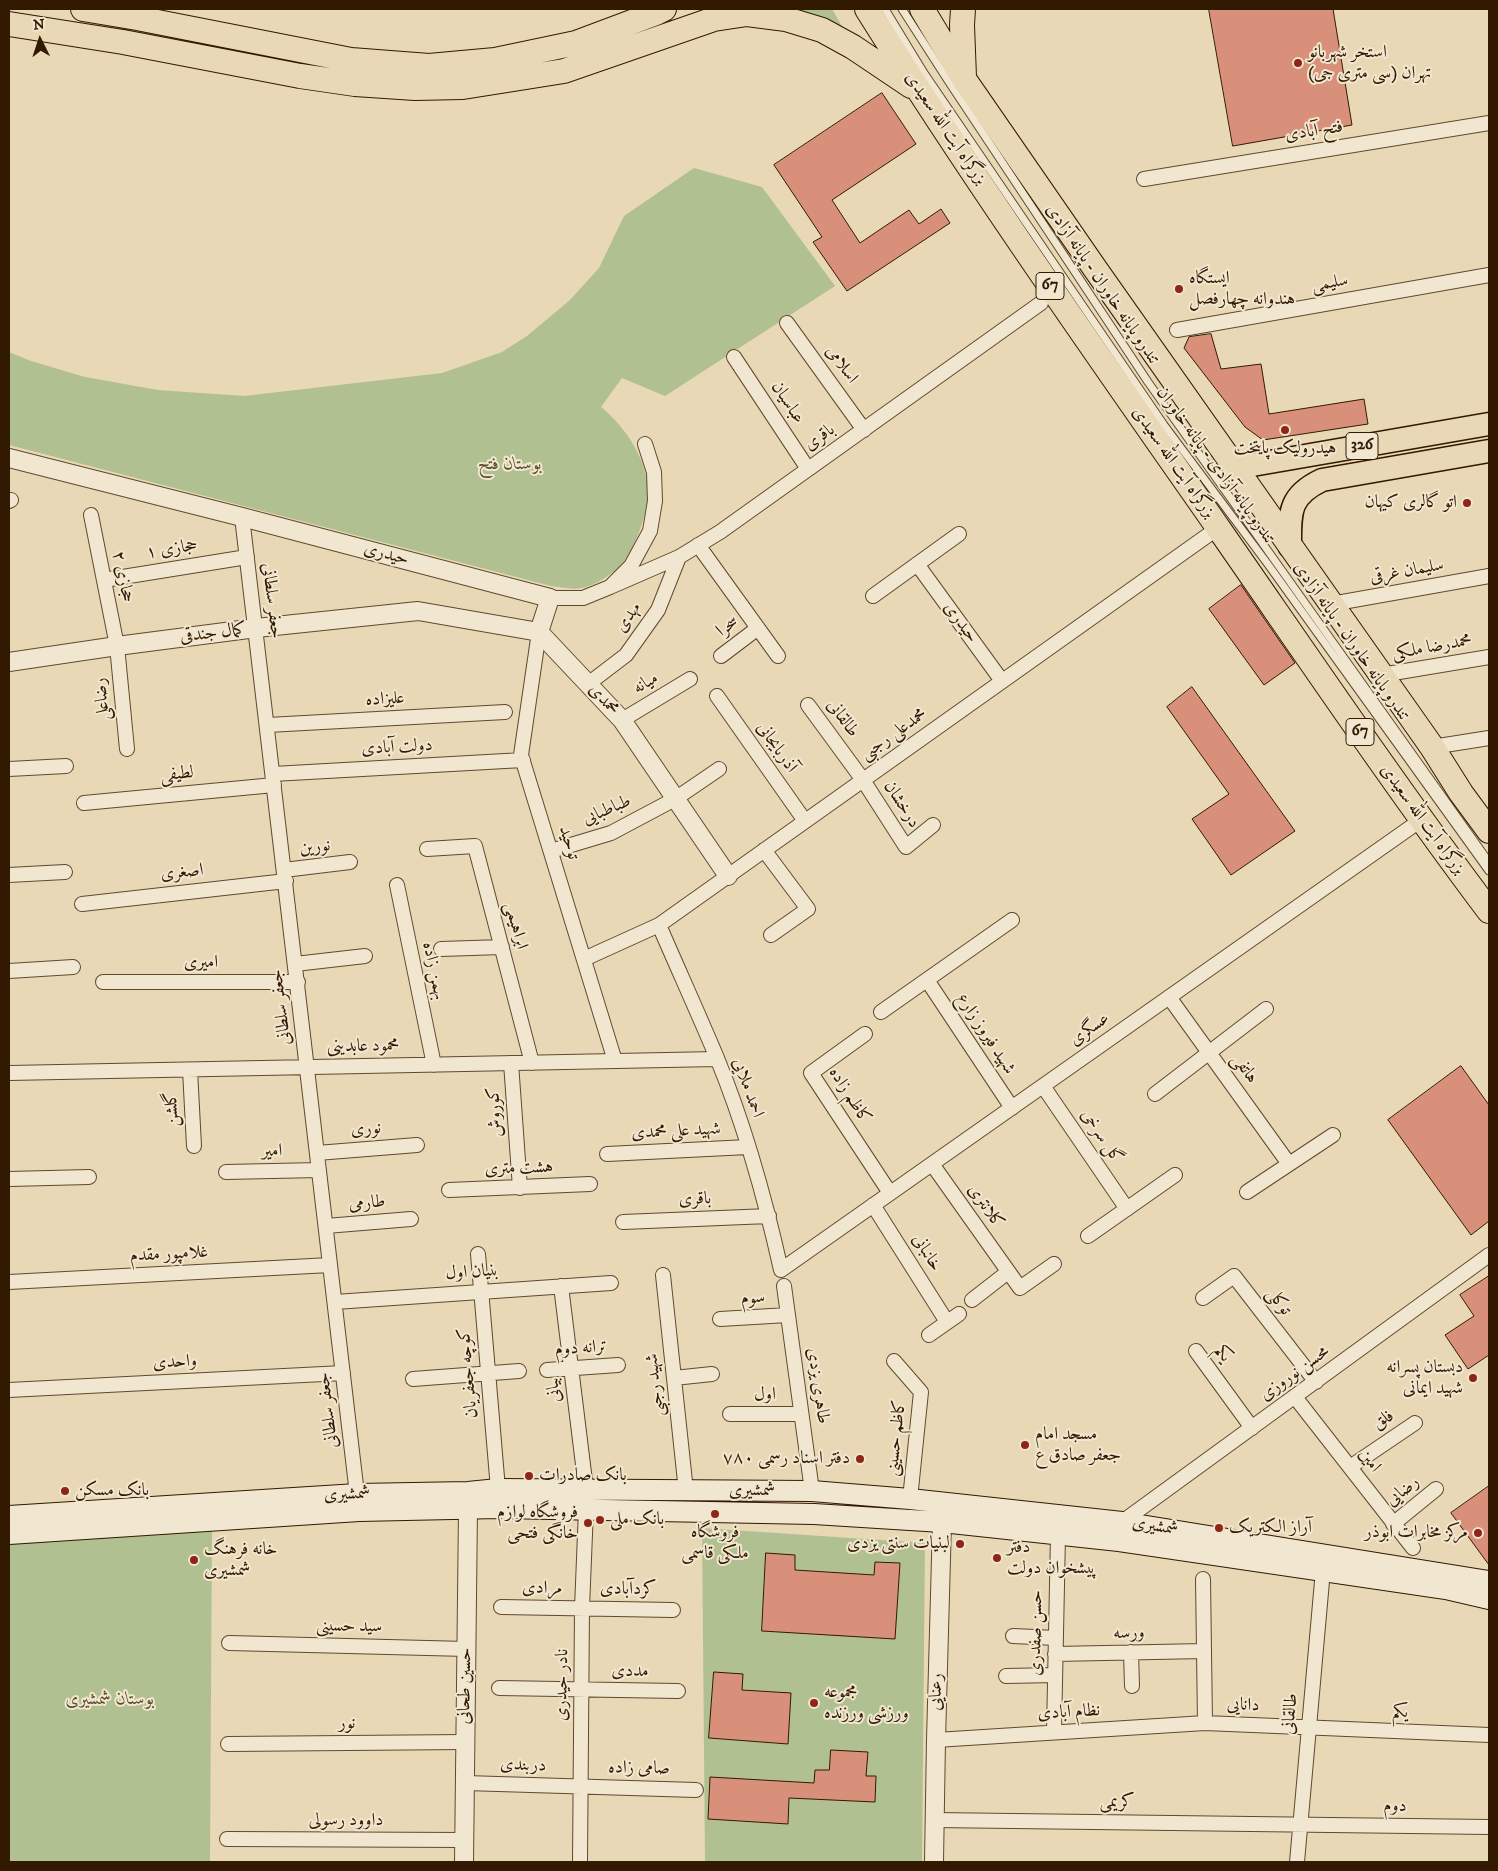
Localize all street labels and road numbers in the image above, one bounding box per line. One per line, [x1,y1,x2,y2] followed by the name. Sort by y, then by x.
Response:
[899,68,991,190] street label: بزرگراه آیت الله سعیدی
[1283,117,1345,147] street label: فتح آبادی
[1040,200,1164,370] street label: تندرو پایانه خاوران - پایانه آزادی
[1310,270,1350,298] street label: سلیمی
[1036,272,1064,300] road number: 67
[820,342,862,388] street label: اسلامی
[765,378,809,428] street label: عباسیان
[1151,383,1279,549] street label: تندرو پایانه آزادی - پایانه خاوران
[1126,403,1220,523] street label: بزرگراه آیت الله سعیدی
[800,420,840,456] street label: باقری
[1346,432,1378,460] road number: 326
[145,535,199,565] street label: حجازی ۱
[361,539,411,571] street label: حیدری
[106,549,138,605] street label: حجازی ۲
[1368,555,1446,589] street label: سلیمان غرقی
[1288,558,1414,726] street label: تندرو پایانه خاوران - پایانه آزادی
[256,562,286,640] street label: جعفر سلطانی
[938,598,982,648] street label: حیدری
[611,599,647,637] street label: مهدی
[712,612,744,642] street label: سحرا
[179,619,247,649] street label: کمال جندقی
[1390,630,1474,666] street label: محمدرضا ملکی
[629,668,663,700] street label: میانه
[90,677,116,721] street label: رضاعلی
[583,680,623,720] street label: محمدی
[365,688,405,712] street label: علیزاده
[821,696,863,742] street label: طالقانی
[856,704,932,766] street label: محمدعلی رجبی
[751,718,801,778] street label: آذربایجانی
[1346,719,1374,746] road number: 67
[361,735,433,761] street label: دولت آبادی
[1375,760,1469,880] street label: بزرگراه آیت الله سعیدی
[159,762,195,788] street label: لطیفی
[878,777,924,833] street label: درخشان
[579,791,635,831] street label: طباطبایی
[553,823,583,863] street label: توحید
[298,835,332,861] street label: نورین
[159,860,205,886] street label: اصغری
[498,900,532,952] street label: ابراهیمی
[416,940,450,1002] street label: بهمن زاده
[184,952,218,974] street label: امیری
[267,968,297,1046] street label: جعفر سلطانی
[951,989,1019,1079] street label: شهید فیروز زارع
[1066,1008,1114,1052] street label: عسگری
[327,1036,399,1058] street label: محمود عابدینی
[1226,1050,1262,1088] street label: هاتفی
[726,1055,768,1121] street label: احمد ملایی
[823,1063,875,1129] street label: کاظم زاده
[483,1086,509,1138] street label: کوروش
[161,1091,185,1127] street label: گلشن
[1075,1106,1127,1168] street label: گل سرخی
[350,1118,382,1142] street label: نوری
[631,1119,721,1145] street label: شهید علی محمدی
[261,1141,283,1163] street label: امیر
[484,1157,554,1181] street label: هشت متری
[962,1181,1008,1233] street label: کلانتری
[678,1189,712,1211] street label: باقری
[348,1192,386,1216] street label: طارمی
[906,1230,946,1276] street label: خانبانی
[129,1242,209,1268] street label: غلامپور مقدم
[445,1260,499,1286] street label: بنیان اول
[1260,1284,1296,1320] street label: توکلی
[740,1287,766,1311] street label: سوم
[454,1327,484,1419] street label: کوچه جعفریان
[554,1336,608,1362] street label: ترانه دوم
[1209,1341,1235,1367] street label: یکم
[1256,1341,1334,1407] street label: محسن نوروزی
[801,1347,833,1425] street label: طاهری یزدی
[152,1351,198,1375] street label: واحدی
[642,1352,670,1418] street label: شهید رجبی
[314,1371,344,1449] street label: جعفر سلطانی
[543,1376,567,1404] street label: بیانی
[754,1384,776,1406] street label: اول
[882,1399,912,1477] street label: کاظم حسینی
[1369,1406,1399,1436] street label: فلق
[1353,1445,1385,1477] street label: امین
[1382,1472,1424,1512] street label: رضایی
[729,1480,775,1502] street label: شمشیری
[323,1483,371,1507] street label: شمشیری
[1130,1513,1180,1541] street label: شمشیری
[522,1578,562,1600] street label: مرادی
[600,1579,656,1601] street label: کردآبادی
[1025,1590,1049,1676] street label: حسن صفدری
[316,1616,382,1638] street label: سید حسینی
[1113,1623,1145,1645] street label: ورسه
[455,1647,477,1725] street label: حسین طحانی
[552,1649,574,1721] street label: نادر حیدری
[611,1661,649,1683] street label: مددی
[926,1673,948,1711] street label: رعنایی
[1278,1692,1304,1736] street label: طالقانی
[1226,1695,1260,1717] street label: دانایی
[1037,1701,1101,1725] street label: نظام آبادی
[1392,1702,1408,1724] street label: یکم
[339,1713,355,1735] street label: نور
[499,1754,547,1778] street label: دربندی
[608,1758,670,1780] street label: صامی زاده
[1099,1792,1135,1814] street label: کریمی
[1383,1796,1407,1818] street label: دوم
[309,1810,383,1832] street label: داوود رسولی

